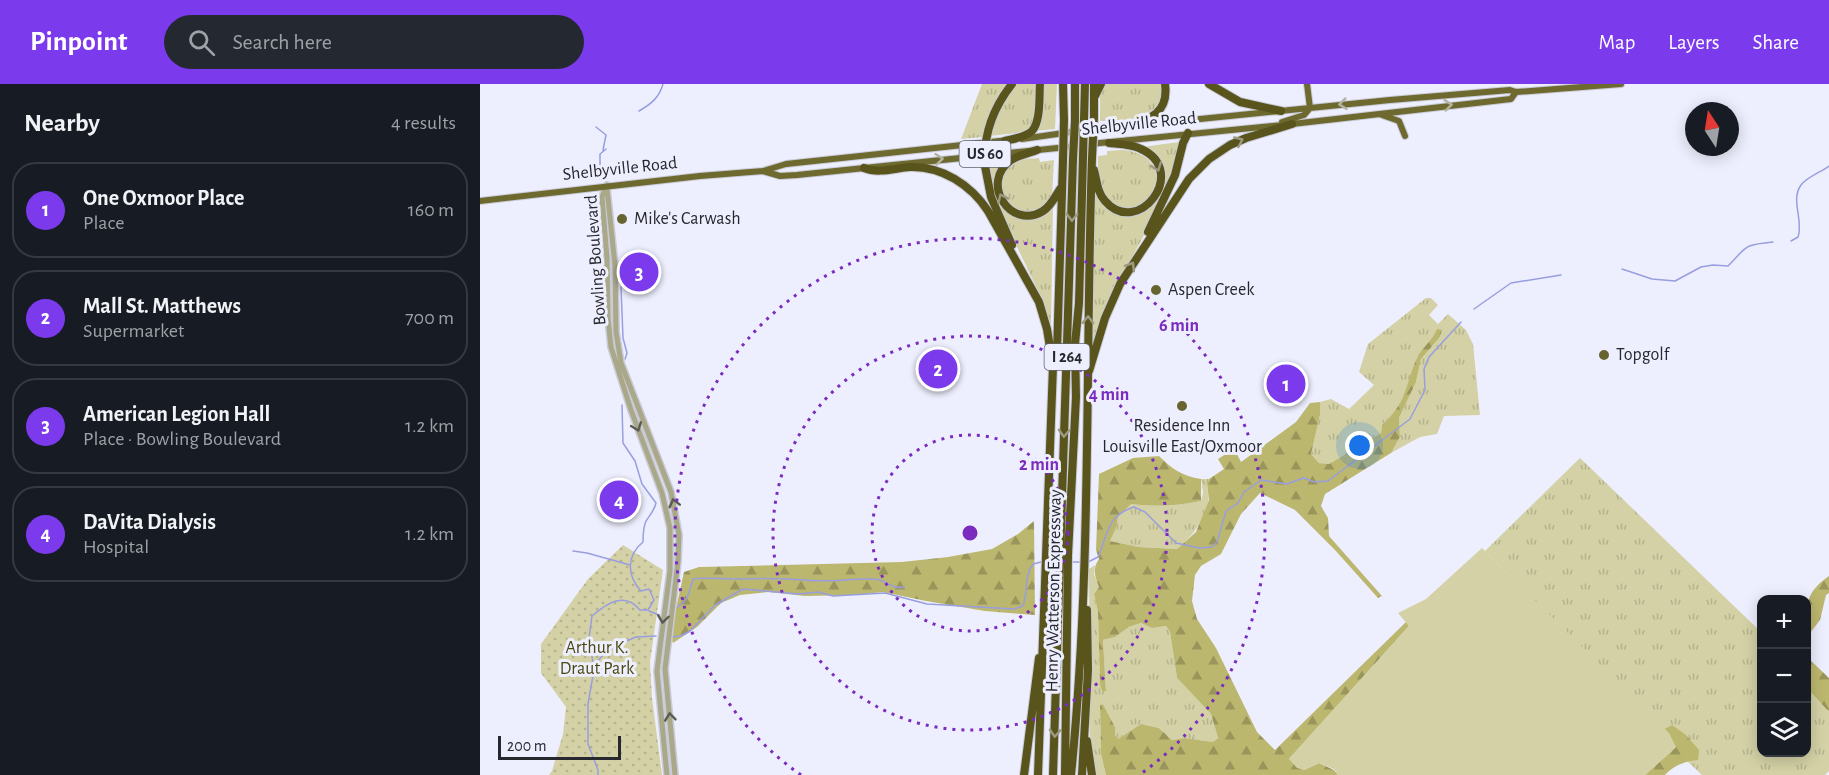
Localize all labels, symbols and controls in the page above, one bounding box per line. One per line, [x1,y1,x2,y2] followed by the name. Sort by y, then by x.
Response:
[164,15,584,69] search box
[185,26,218,59] icon: search
[30,28,128,56] text: Pinpoint
[233,31,332,53] text: Search here
[1599,32,1635,53] text: Map
[1668,32,1719,53] text: Layers
[1752,32,1799,53] text: Share
[1339,98,1348,110] one-way arrow
[1443,99,1452,112] one-way arrow
[1685,102,1739,156] north arrow
[1081,109,1197,139] street label: Shelbyville Road
[24,110,100,136] text: Nearby
[391,113,456,133] text: 4 results
[1232,137,1243,149] one-way arrow
[960,141,1010,167] road number: US 60
[934,153,943,166] one-way arrow
[562,154,678,184] street label: Shelbyville Road
[1150,162,1163,172] one-way arrow
[83,187,244,209] text: One Oxmoor Place
[998,193,1010,204] one-way arrow
[582,194,610,326] street label: Bowling Boulevard
[42,200,49,220] text: 1
[408,200,454,220] text: 160 m
[634,210,741,228] place label: Mike's Carwash
[615,212,629,226] marker: Mike's Carwash
[83,213,124,233] text: Place
[1066,213,1078,222] one-way arrow
[620,250,658,294] pin: 3
[1124,262,1136,272] one-way arrow
[1168,281,1255,299] place label: Aspen Creek
[1149,283,1163,297] marker: Aspen Creek
[83,295,241,317] text: Mall St. Matthews
[41,308,50,328] text: 2
[405,308,454,328] text: 700 m
[1082,315,1094,324] one-way arrow
[1159,317,1199,335] text: 6 min
[83,321,184,341] text: Supermarket
[1044,344,1090,370] road number: I 264
[918,346,958,392] pin: 2
[1616,346,1671,364] place label: Topgolf
[1597,348,1611,362] marker: Topgolf
[1266,362,1306,406] pin: 1
[1089,386,1129,404] text: 4 min
[1175,399,1189,413] marker: Residence Inn Louisville East/Oxmoor
[83,403,270,425] text: American Legion Hall
[41,416,50,436] text: 3
[405,416,454,436] text: 1.2 km
[1102,417,1262,456] place label: Residence Inn Louisville East/Oxmoor
[630,421,642,432] one-way arrow
[83,429,281,449] text: Place · Bowling Boulevard
[1058,429,1071,438] one-way arrow
[1345,431,1374,460] your location
[1019,456,1059,474] text: 2 min
[600,478,638,522] pin: 4
[1043,489,1065,693] street label: Henry Watterson Expressway
[668,498,681,508] one-way arrow
[83,511,216,533] text: DaVita Dialysis
[960,523,980,543] centre of rings
[40,524,51,544] text: 4
[405,524,454,544] text: 1.2 km
[83,537,149,557] text: Hospital
[1757,595,1811,757] map controls
[1757,595,1811,649] button: +
[657,614,669,624] one-way arrow
[560,639,635,678] park label: Arthur K. Draut Park
[1757,649,1811,703] button: −
[1757,703,1811,757] button: layers
[665,712,677,721] one-way arrow
[1048,728,1061,737] one-way arrow
[498,733,621,760] scale bar
[507,738,547,754] text: 200 m

